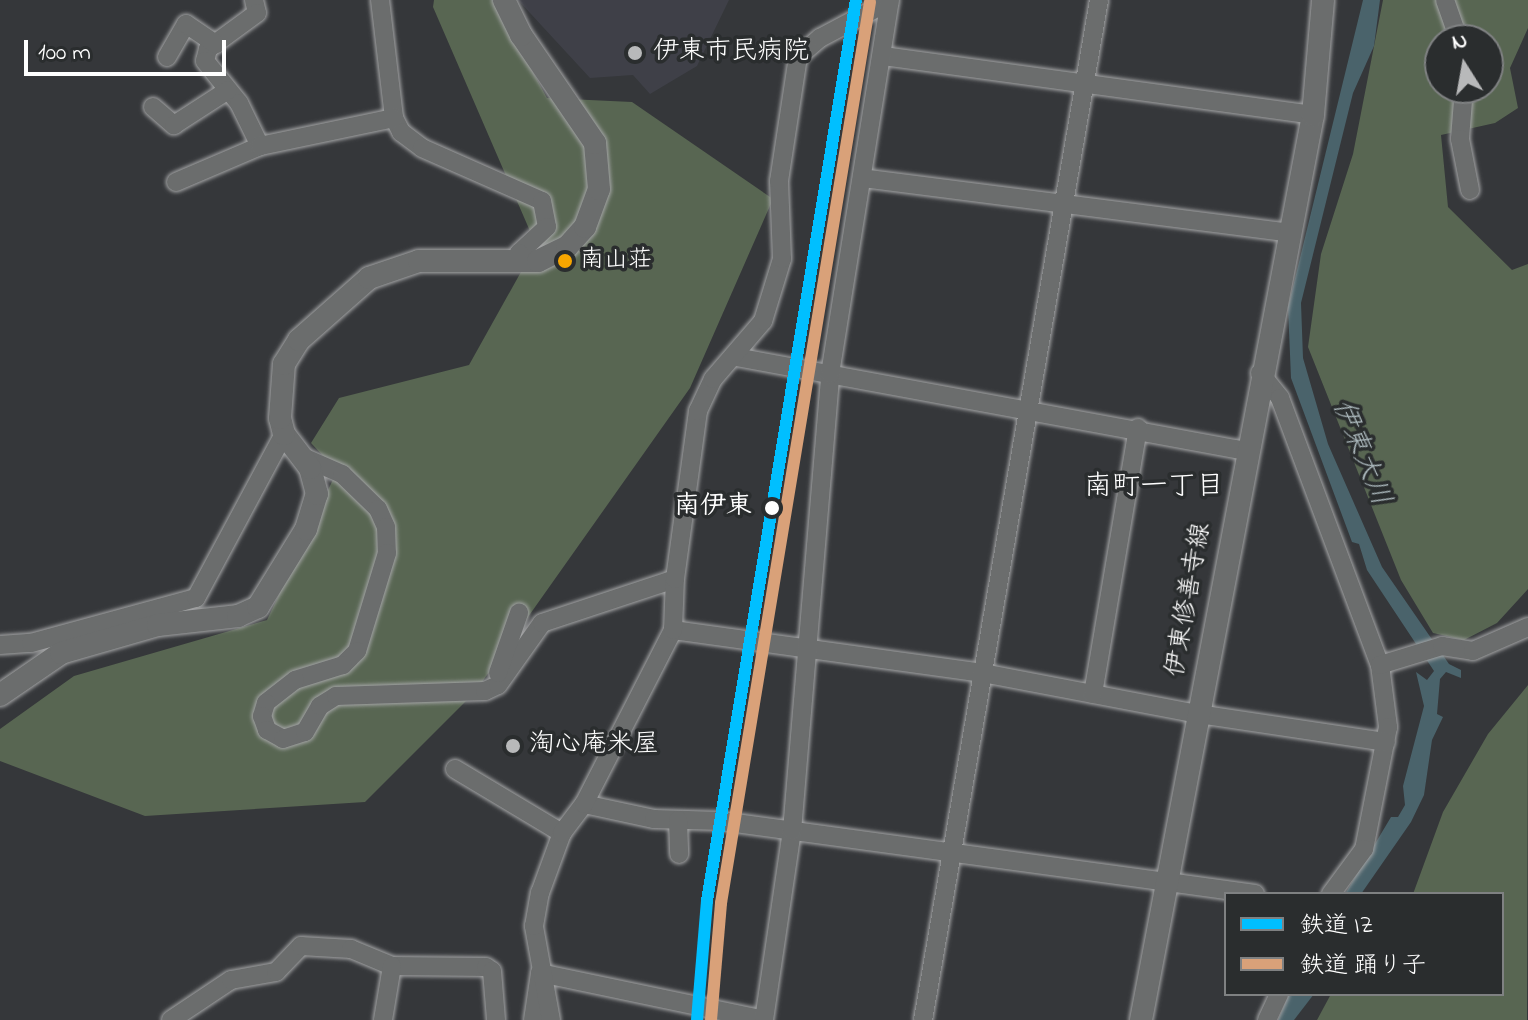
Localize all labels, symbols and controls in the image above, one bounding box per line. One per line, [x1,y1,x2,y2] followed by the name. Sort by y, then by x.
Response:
[28,24,230,74] scale bar
[1424,24,1504,104] north arrow
[1449,25,1470,60] text: N
[38,36,91,71] text: 100 m
[653,37,809,69] place label: 伊東市民病院
[624,42,646,64] marker: 伊東市民病院
[580,247,652,275] place label: 南山荘
[557,253,573,269] marker: 南山荘
[1323,395,1397,511] water label: 伊東大川
[1084,471,1224,505] district label: 南町一丁目
[674,492,752,524] place label: 南伊東
[759,495,785,521] marker: 南伊東
[1161,520,1219,680] street label: 伊東修善寺線
[529,730,659,762] place label: 淘心庵米屋
[504,737,522,755] marker: 淘心庵米屋
[1224,892,1504,996] legend
[1300,909,1373,944] text: 鉄道 IZ
[1300,949,1426,984] text: 鉄道 踊り子

